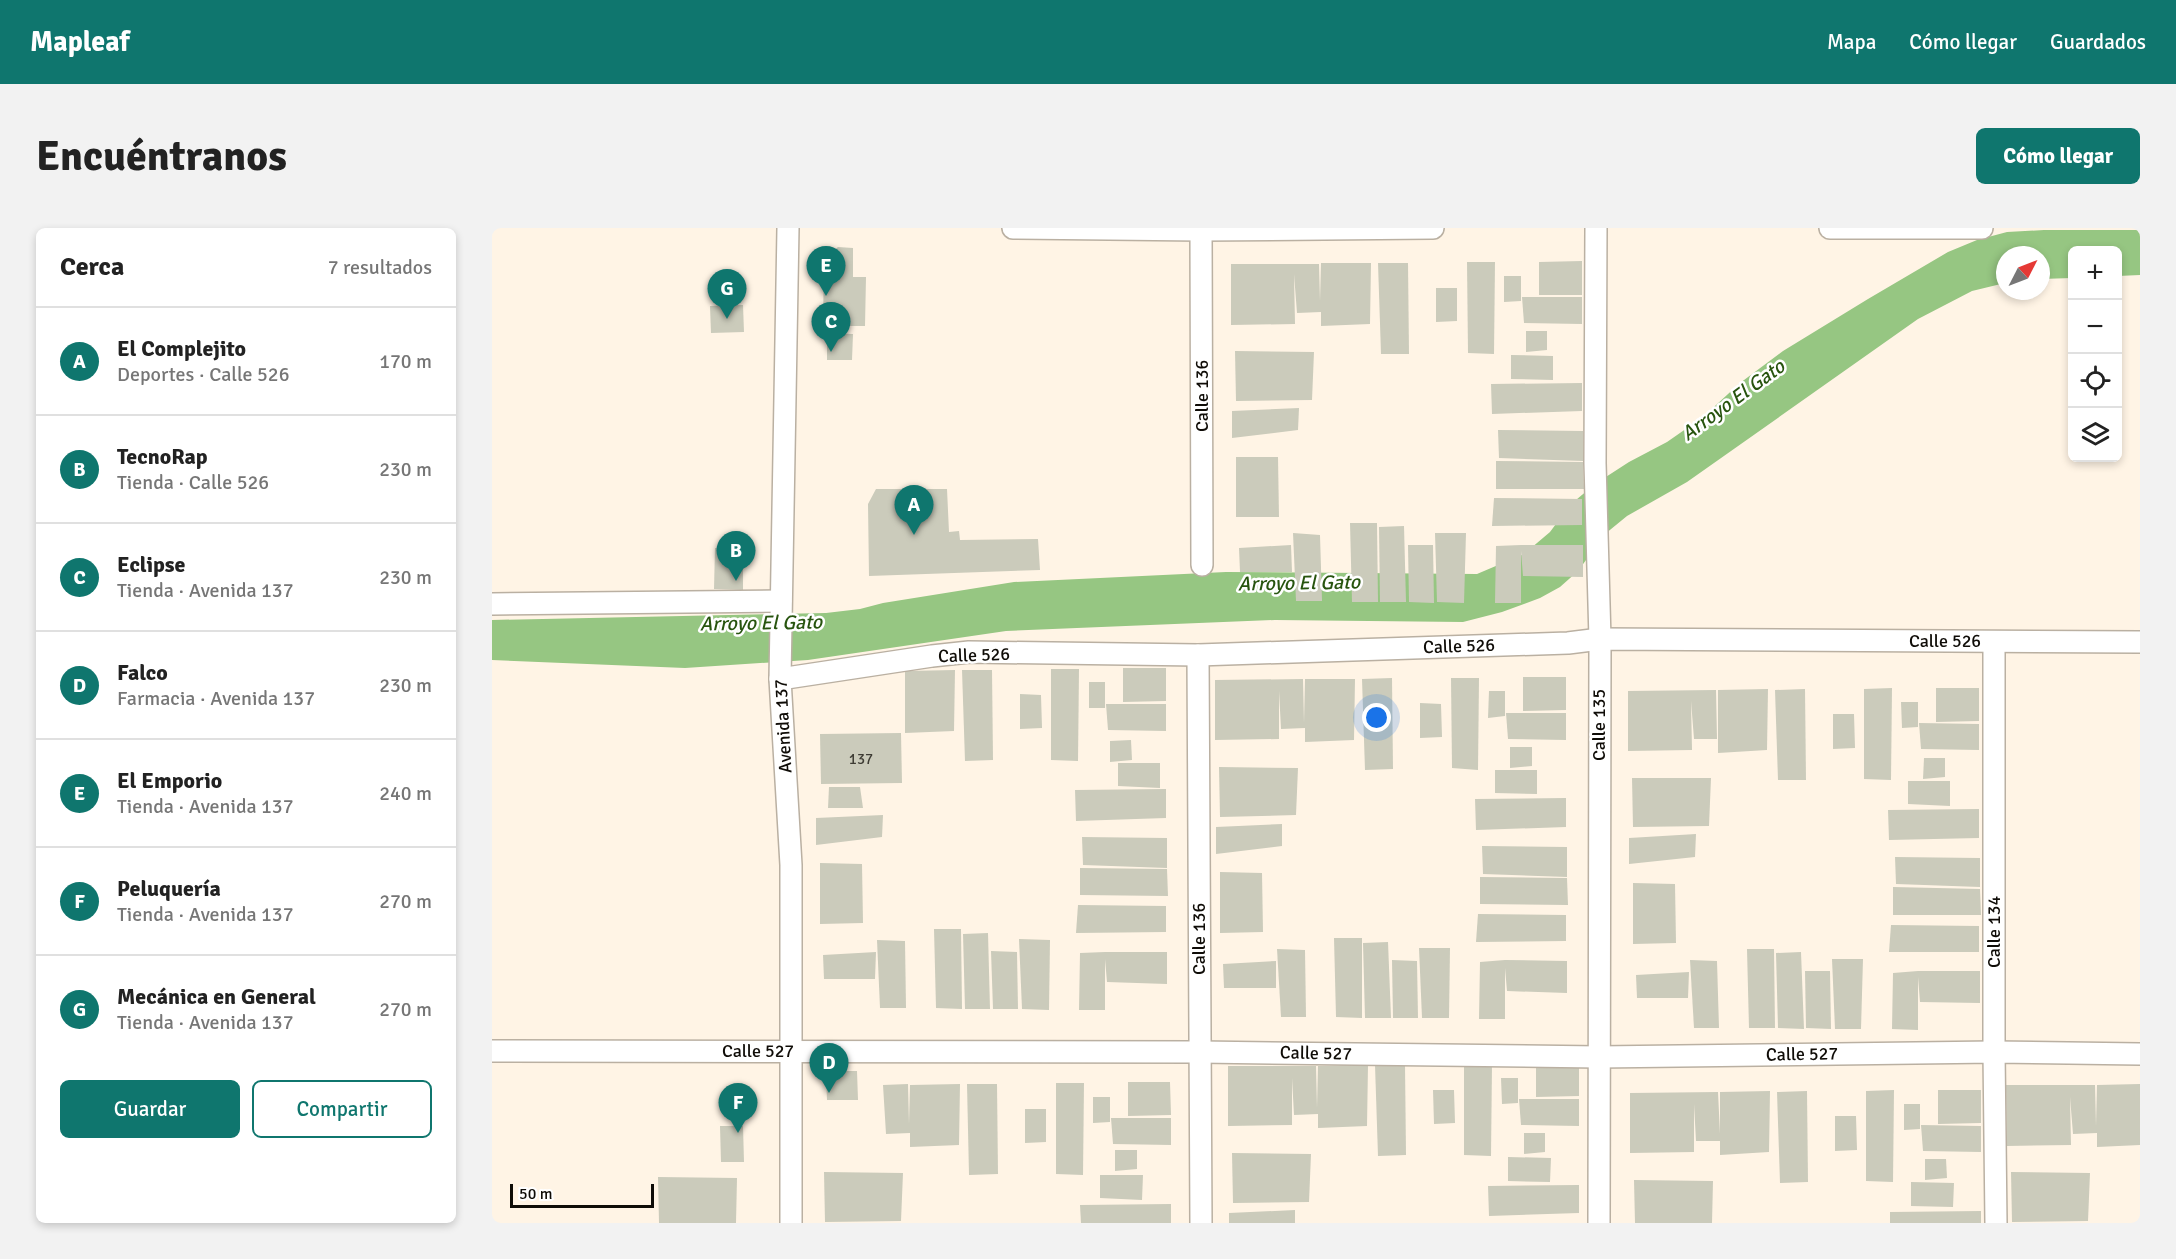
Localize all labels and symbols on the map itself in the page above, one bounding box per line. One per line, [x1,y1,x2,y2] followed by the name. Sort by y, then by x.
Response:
[1996,246,2050,300] north arrow
[806,247,846,296] pin: E
[708,270,746,319] pin: G
[812,302,850,352] pin: C
[1676,353,1791,446] water label: Arroyo El Gato
[1191,360,1213,432] street label: Calle 136
[894,486,934,535] pin: A
[716,532,756,581] pin: B
[1238,569,1362,597] water label: Arroyo El Gato
[700,609,824,637] water label: Arroyo El Gato
[1909,630,1981,652] street label: Calle 526
[1423,634,1495,658] street label: Calle 526
[938,643,1010,667] street label: Calle 526
[770,678,796,774] street label: Avenida 137
[1588,689,1610,761] street label: Calle 135
[1362,703,1391,732] your location
[849,750,873,768] house number: 137
[1983,896,2005,968] street label: Calle 134
[1188,903,1210,975] street label: Calle 136
[722,1040,794,1062] street label: Calle 527
[1280,1041,1352,1065] street label: Calle 527
[1766,1042,1838,1066] street label: Calle 527
[810,1044,848,1093] pin: D
[718,1084,758,1133] pin: F
[510,1181,654,1208] scale bar

